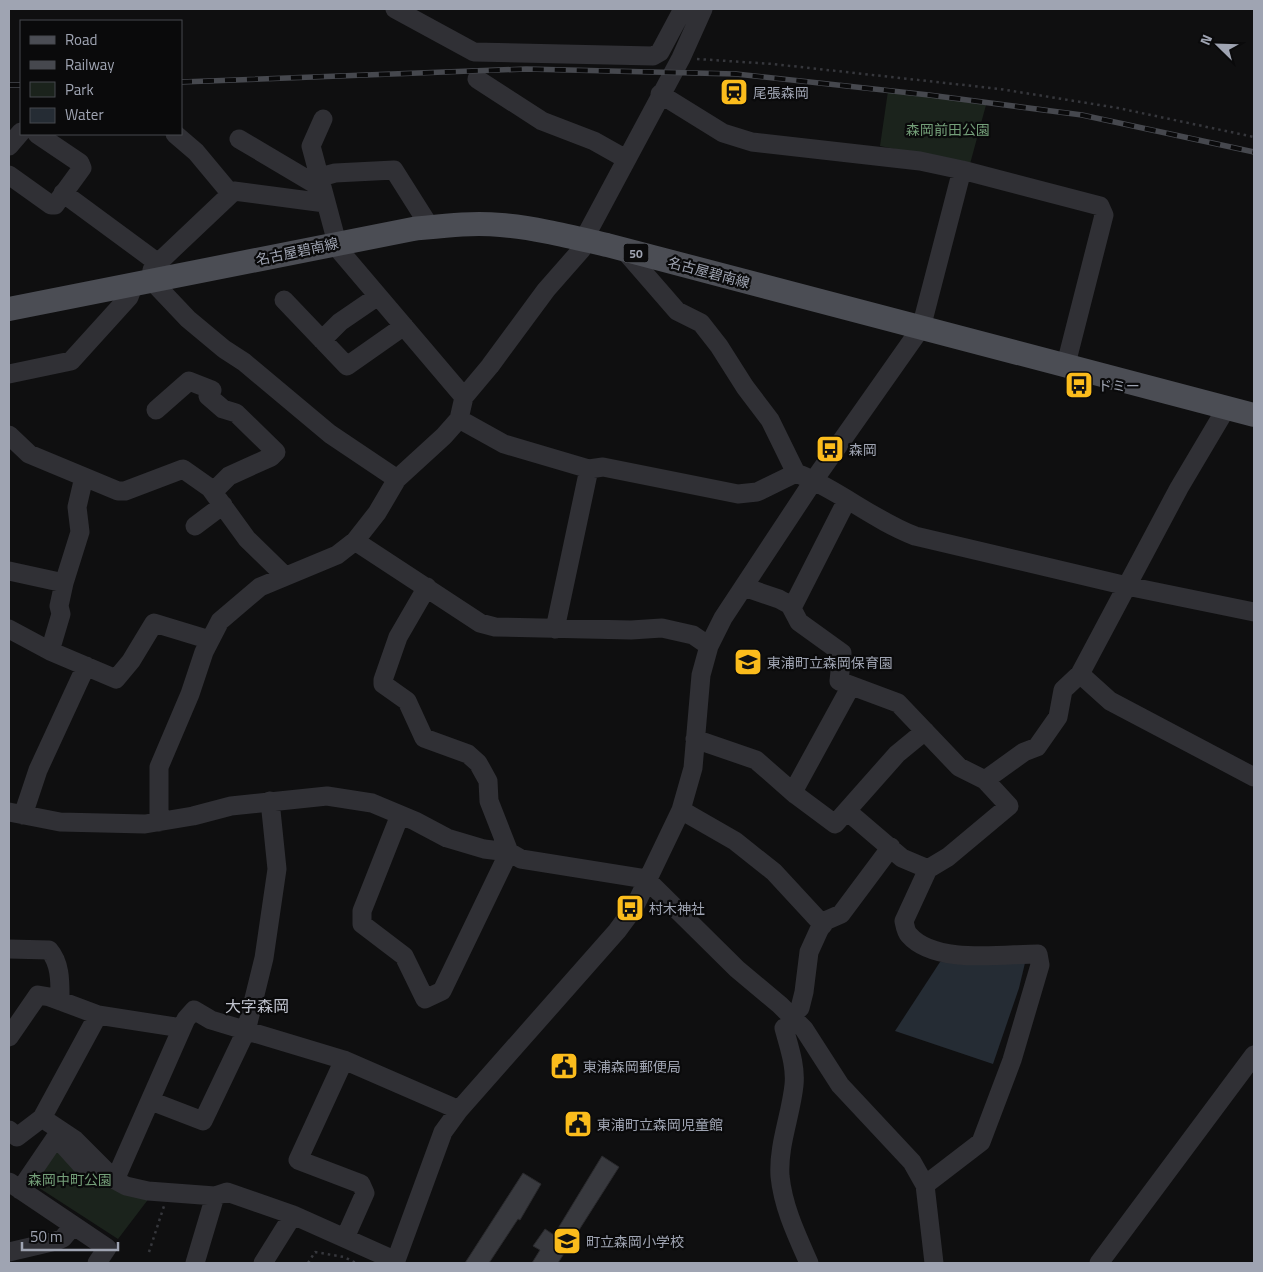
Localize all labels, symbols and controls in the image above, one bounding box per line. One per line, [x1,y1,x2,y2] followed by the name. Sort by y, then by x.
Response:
[20,20,182,135] legend
[1193,20,1243,70] north arrow
[65,28,97,51] text: Road
[1194,31,1217,48] text: N
[65,53,115,76] text: Railway
[719,77,749,107] station icon: 尾張森岡
[65,78,94,101] text: Park
[753,82,809,103] place label: 尾張森岡
[65,103,104,126] text: Water
[906,119,990,140] park label: 森岡前田公園
[254,232,340,270] street label: 名古屋碧南線
[624,244,648,262] road number: 50
[666,251,752,293] street label: 名古屋碧南線
[1064,370,1094,400] bus stop icon: ドミー
[1098,375,1140,396] place label: ドミー
[815,434,845,464] bus stop icon: 森岡
[849,439,877,460] place label: 森岡
[733,647,763,677] school or university icon: 東浦町立森岡保育園
[767,652,893,673] place label: 東浦町立森岡保育園
[615,893,645,923] bus stop icon: 村木神社
[649,898,705,919] place label: 村木神社
[225,994,289,1018] district label: 大字森岡
[549,1051,579,1081] public building icon: 東浦森岡郵便局
[583,1056,681,1077] place label: 東浦森岡郵便局
[563,1109,593,1139] public building icon: 東浦町立森岡児童館
[597,1114,723,1135] place label: 東浦町立森岡児童館
[28,1169,112,1190] park label: 森岡中町公園
[22,1220,119,1252] scale bar
[30,1225,63,1248] text: 50 m
[552,1226,582,1256] school or university icon: 町立森岡小学校
[586,1231,684,1252] place label: 町立森岡小学校

